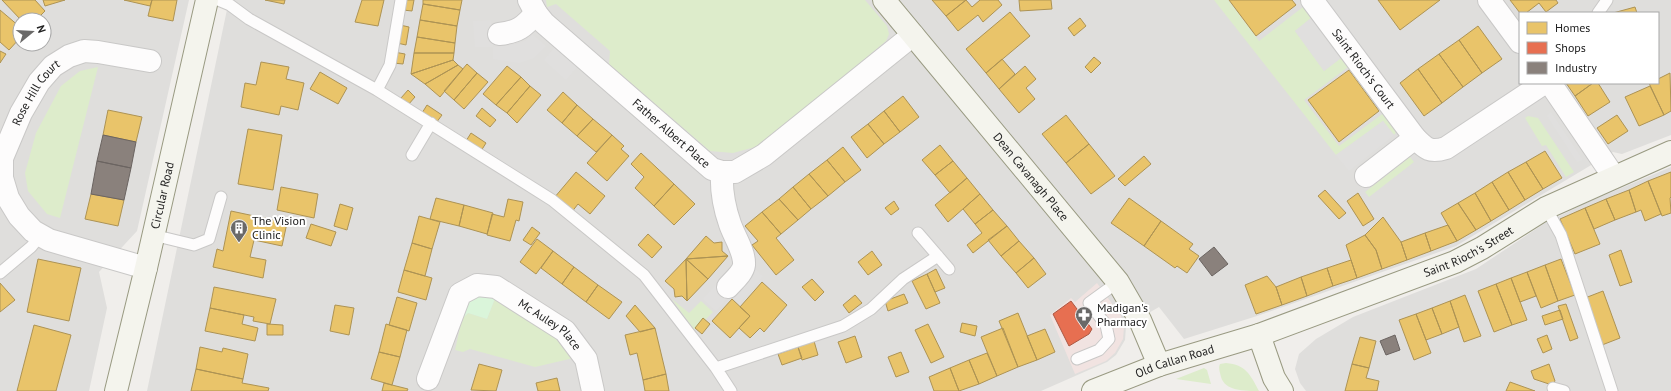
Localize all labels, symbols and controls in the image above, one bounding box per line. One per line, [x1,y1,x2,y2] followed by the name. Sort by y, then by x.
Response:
[12,12,52,52] north arrow
[1519,12,1659,84] legend
[1555,20,1590,35] text: Homes
[34,23,49,35] text: N
[1329,26,1399,112] street label: Saint Rioch's Court
[1555,40,1586,55] text: Shops
[9,56,62,128] street label: Rose Hill Court
[1555,60,1597,75] text: Industry
[629,95,713,171] street label: Father Albert Place
[990,129,1072,224] street label: Dean Cavanagh Place
[147,160,177,230] street label: Circular Road
[252,213,305,242] place label: The Vision Clinic
[229,218,249,243] building icon: The Vision Clinic
[1421,222,1516,280] street label: Saint Rioch's Street
[516,295,585,353] street label: Mc Auley Place
[1097,300,1148,329] place label: Madigan's Pharmacy
[1074,305,1094,330] pharmacy icon: Madigan's Pharmacy
[1133,341,1216,381] street label: Old Callan Road

